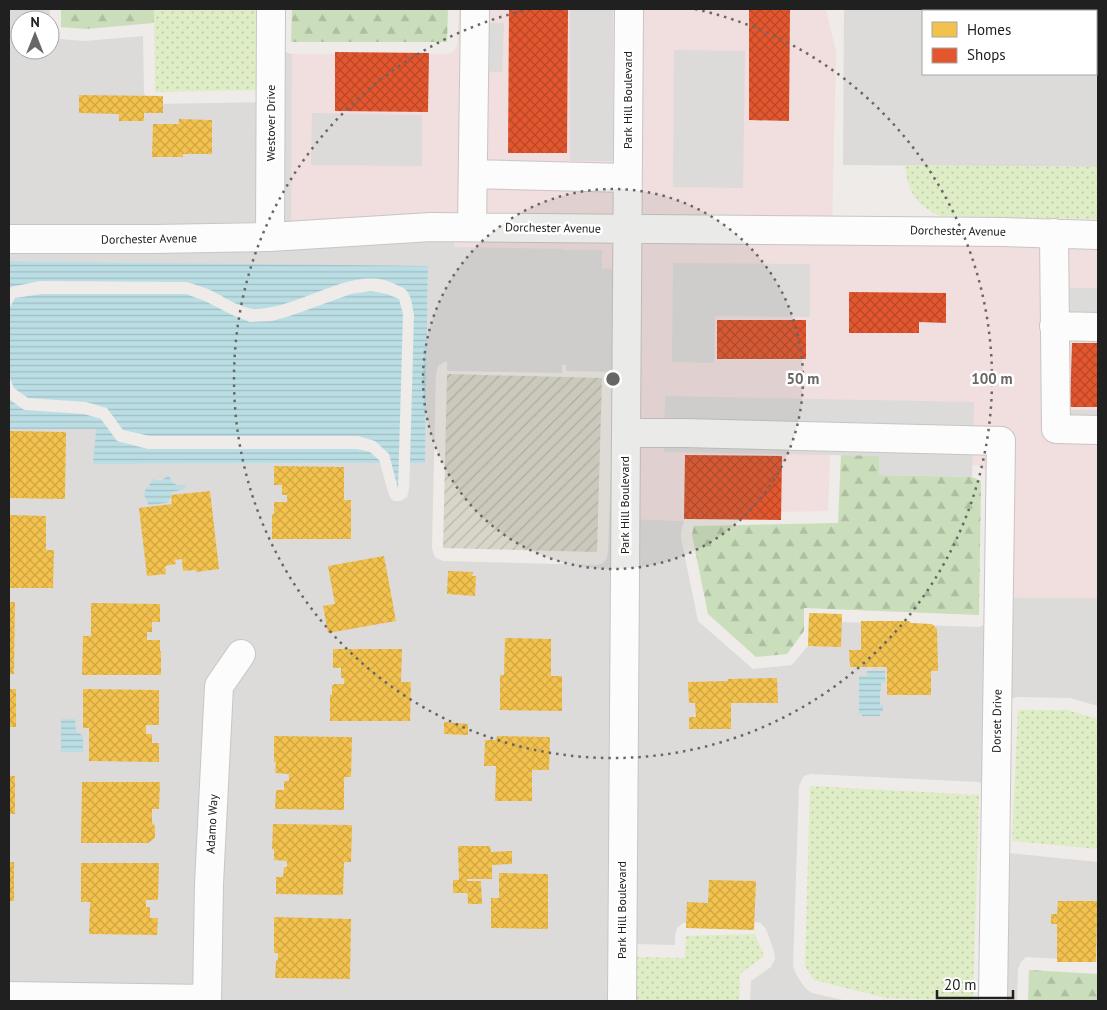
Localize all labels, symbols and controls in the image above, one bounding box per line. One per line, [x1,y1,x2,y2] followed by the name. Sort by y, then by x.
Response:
[10,10,60,60] north arrow
[922,10,1097,75] legend
[30,13,40,31] text: N
[967,20,1011,39] text: Homes
[967,45,1006,64] text: Shops
[620,51,635,149] street label: Park Hill Boulevard
[263,85,278,161] street label: Westover Drive
[505,219,601,236] street label: Dorchester Avenue
[910,222,1006,239] street label: Dorchester Avenue
[101,230,197,247] street label: Dorchester Avenue
[787,369,819,388] text: 50 m
[971,369,1013,388] text: 100 m
[604,370,622,388] centre of rings
[617,456,632,554] street label: Park Hill Boulevard
[988,689,1005,753] street label: Dorset Drive
[202,793,221,854] street label: Adamo Way
[614,861,629,959] street label: Park Hill Boulevard
[937,968,1013,1000] scale bar
[944,975,977,994] text: 20 m

